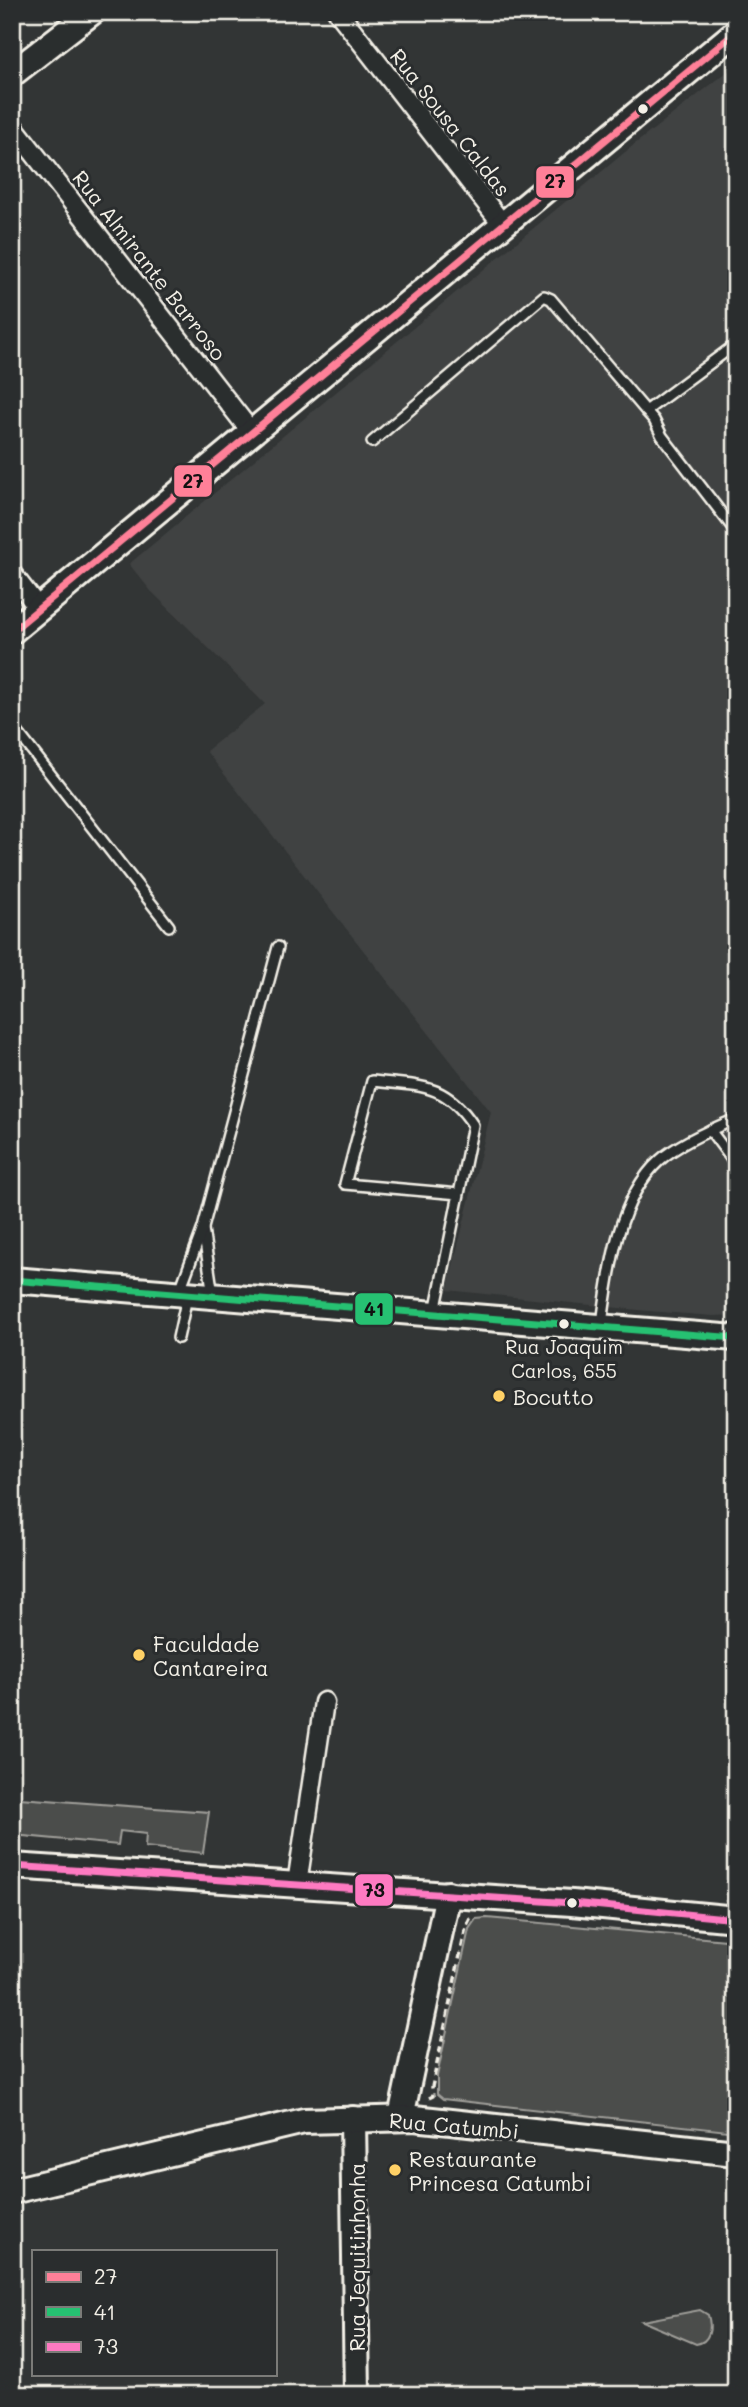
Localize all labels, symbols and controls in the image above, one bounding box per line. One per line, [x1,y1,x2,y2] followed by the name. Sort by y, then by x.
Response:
[385,43,517,201] street label: Rua Sousa Caldas
[636,102,650,116] unlabelled marker
[67,164,233,366] street label: Rua Almirante Barroso
[535,165,575,199] line badge: 27
[544,168,566,193] text: 27
[173,464,213,498] line badge: 27
[182,468,204,493] text: 27
[354,1292,394,1326] line badge: 41
[364,1296,384,1321] text: 41
[557,1317,571,1331] marker: Rua Joaquim Carlos, 655
[505,1334,623,1383] place label: Rua Joaquim Carlos, 655
[513,1383,593,1410] place label: Bocutto
[491,1388,507,1404] marker: Bocutto
[153,1630,269,1681] place label: Faculdade Cantareira
[131,1647,147,1663] marker: Faculdade Cantareira
[354,1873,394,1907] line badge: 73
[363,1877,385,1902] text: 73
[565,1896,579,1910] unlabelled marker
[388,2106,520,2144] street label: Rua Catumbi
[409,2145,591,2196] place label: Restaurante Princesa Catumbi
[387,2162,403,2178] marker: Restaurante Princesa Catumbi
[343,2163,370,2351] street label: Rua Jequitinhonha
[32,2250,276,2376] legend
[94,2262,117,2289] text: 27
[94,2298,116,2325] text: 41
[94,2332,118,2359] text: 73

